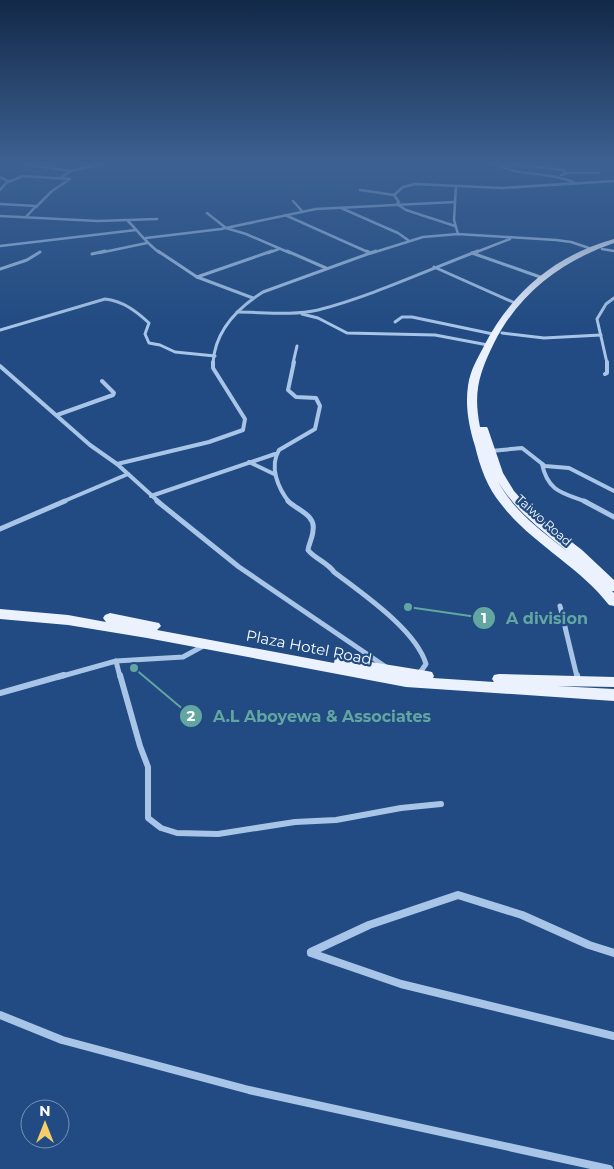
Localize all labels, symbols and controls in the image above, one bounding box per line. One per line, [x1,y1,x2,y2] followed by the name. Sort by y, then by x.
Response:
[513,491,575,549] street label: Taiwo Road
[471,602,598,633] callout: A division
[481,608,487,627] text: 1
[505,609,588,628] text: A division
[244,625,374,669] street label: Plaza Hotel Road
[178,700,441,731] callout: A.L Aboyewa & Associates
[187,706,196,725] text: 2
[212,707,432,726] text: A.L Aboyewa & Associates
[20,1099,70,1149] north arrow
[39,1102,51,1120] text: N

